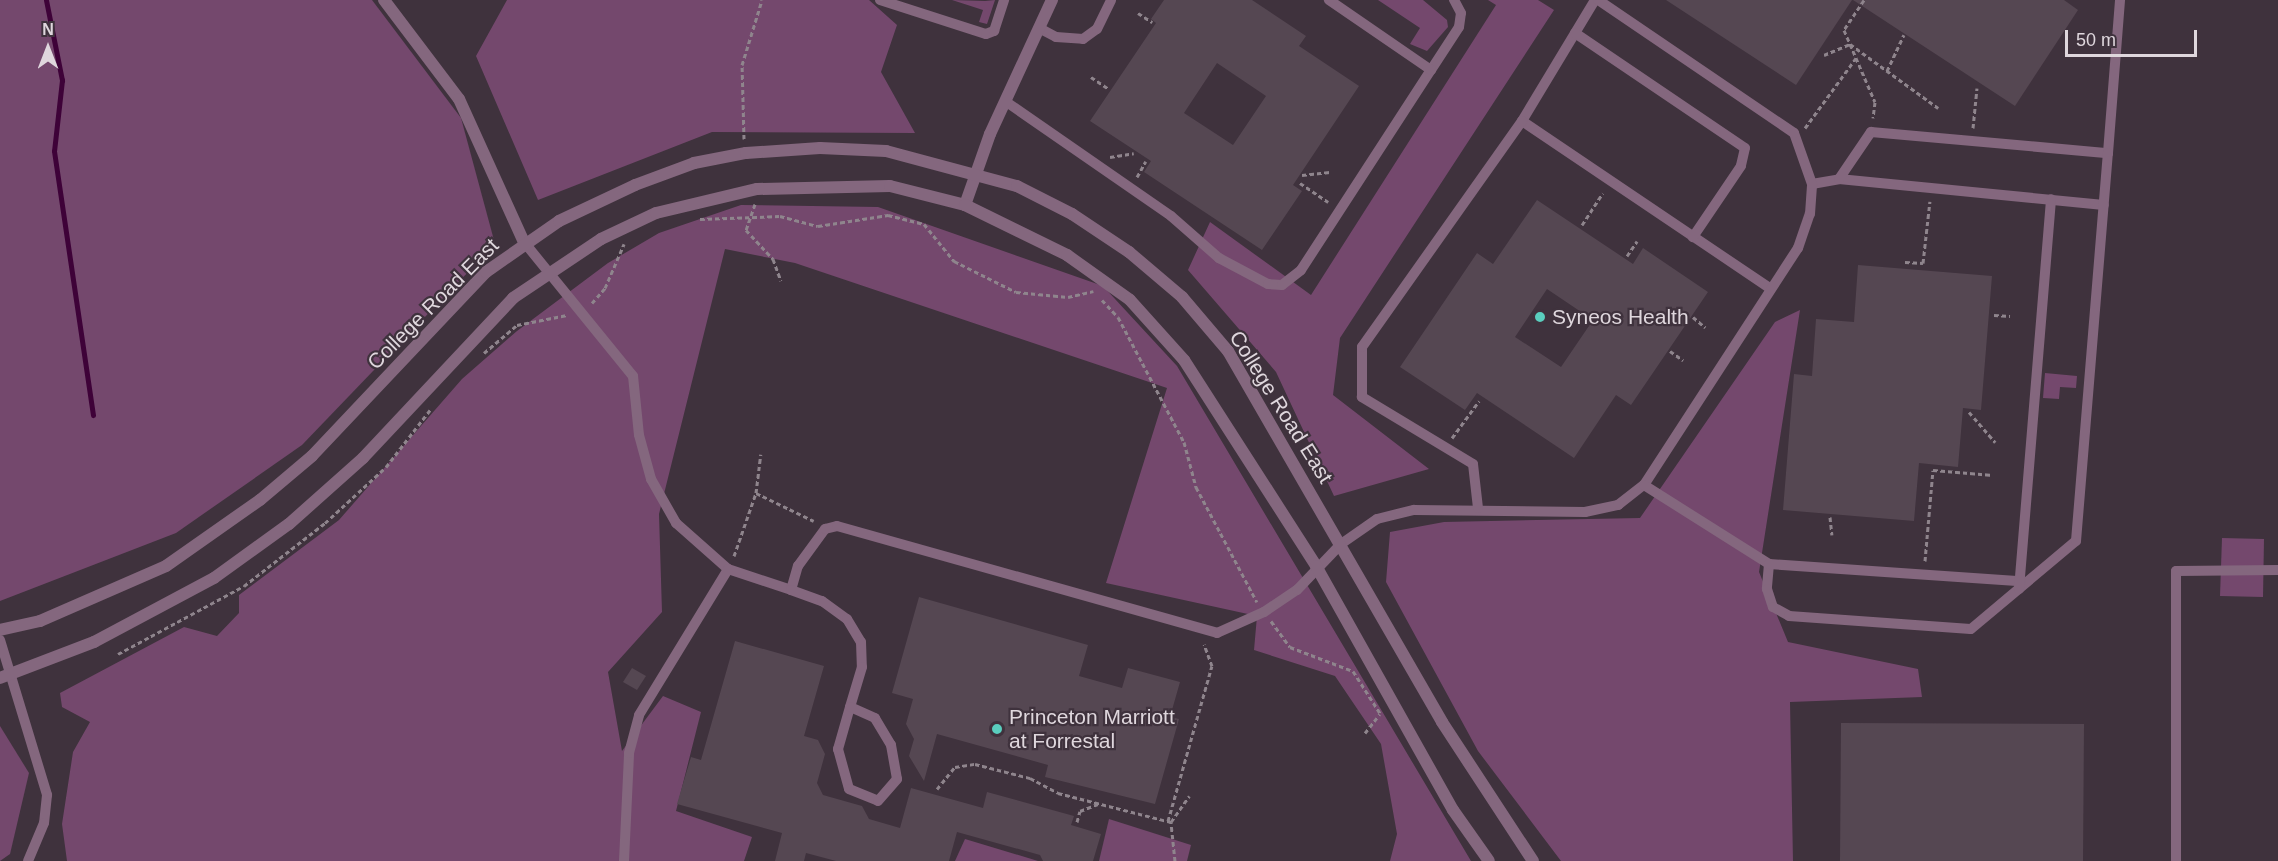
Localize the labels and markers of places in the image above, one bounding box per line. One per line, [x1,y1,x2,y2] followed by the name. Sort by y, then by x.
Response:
[1552,304,1689,330] place label: Syneos Health
[1533,310,1547,324] marker: Syneos Health
[1009,704,1175,754] place label: Princeton Marriott at Forrestal
[990,722,1004,736] marker: Princeton Marriott at Forrestal

